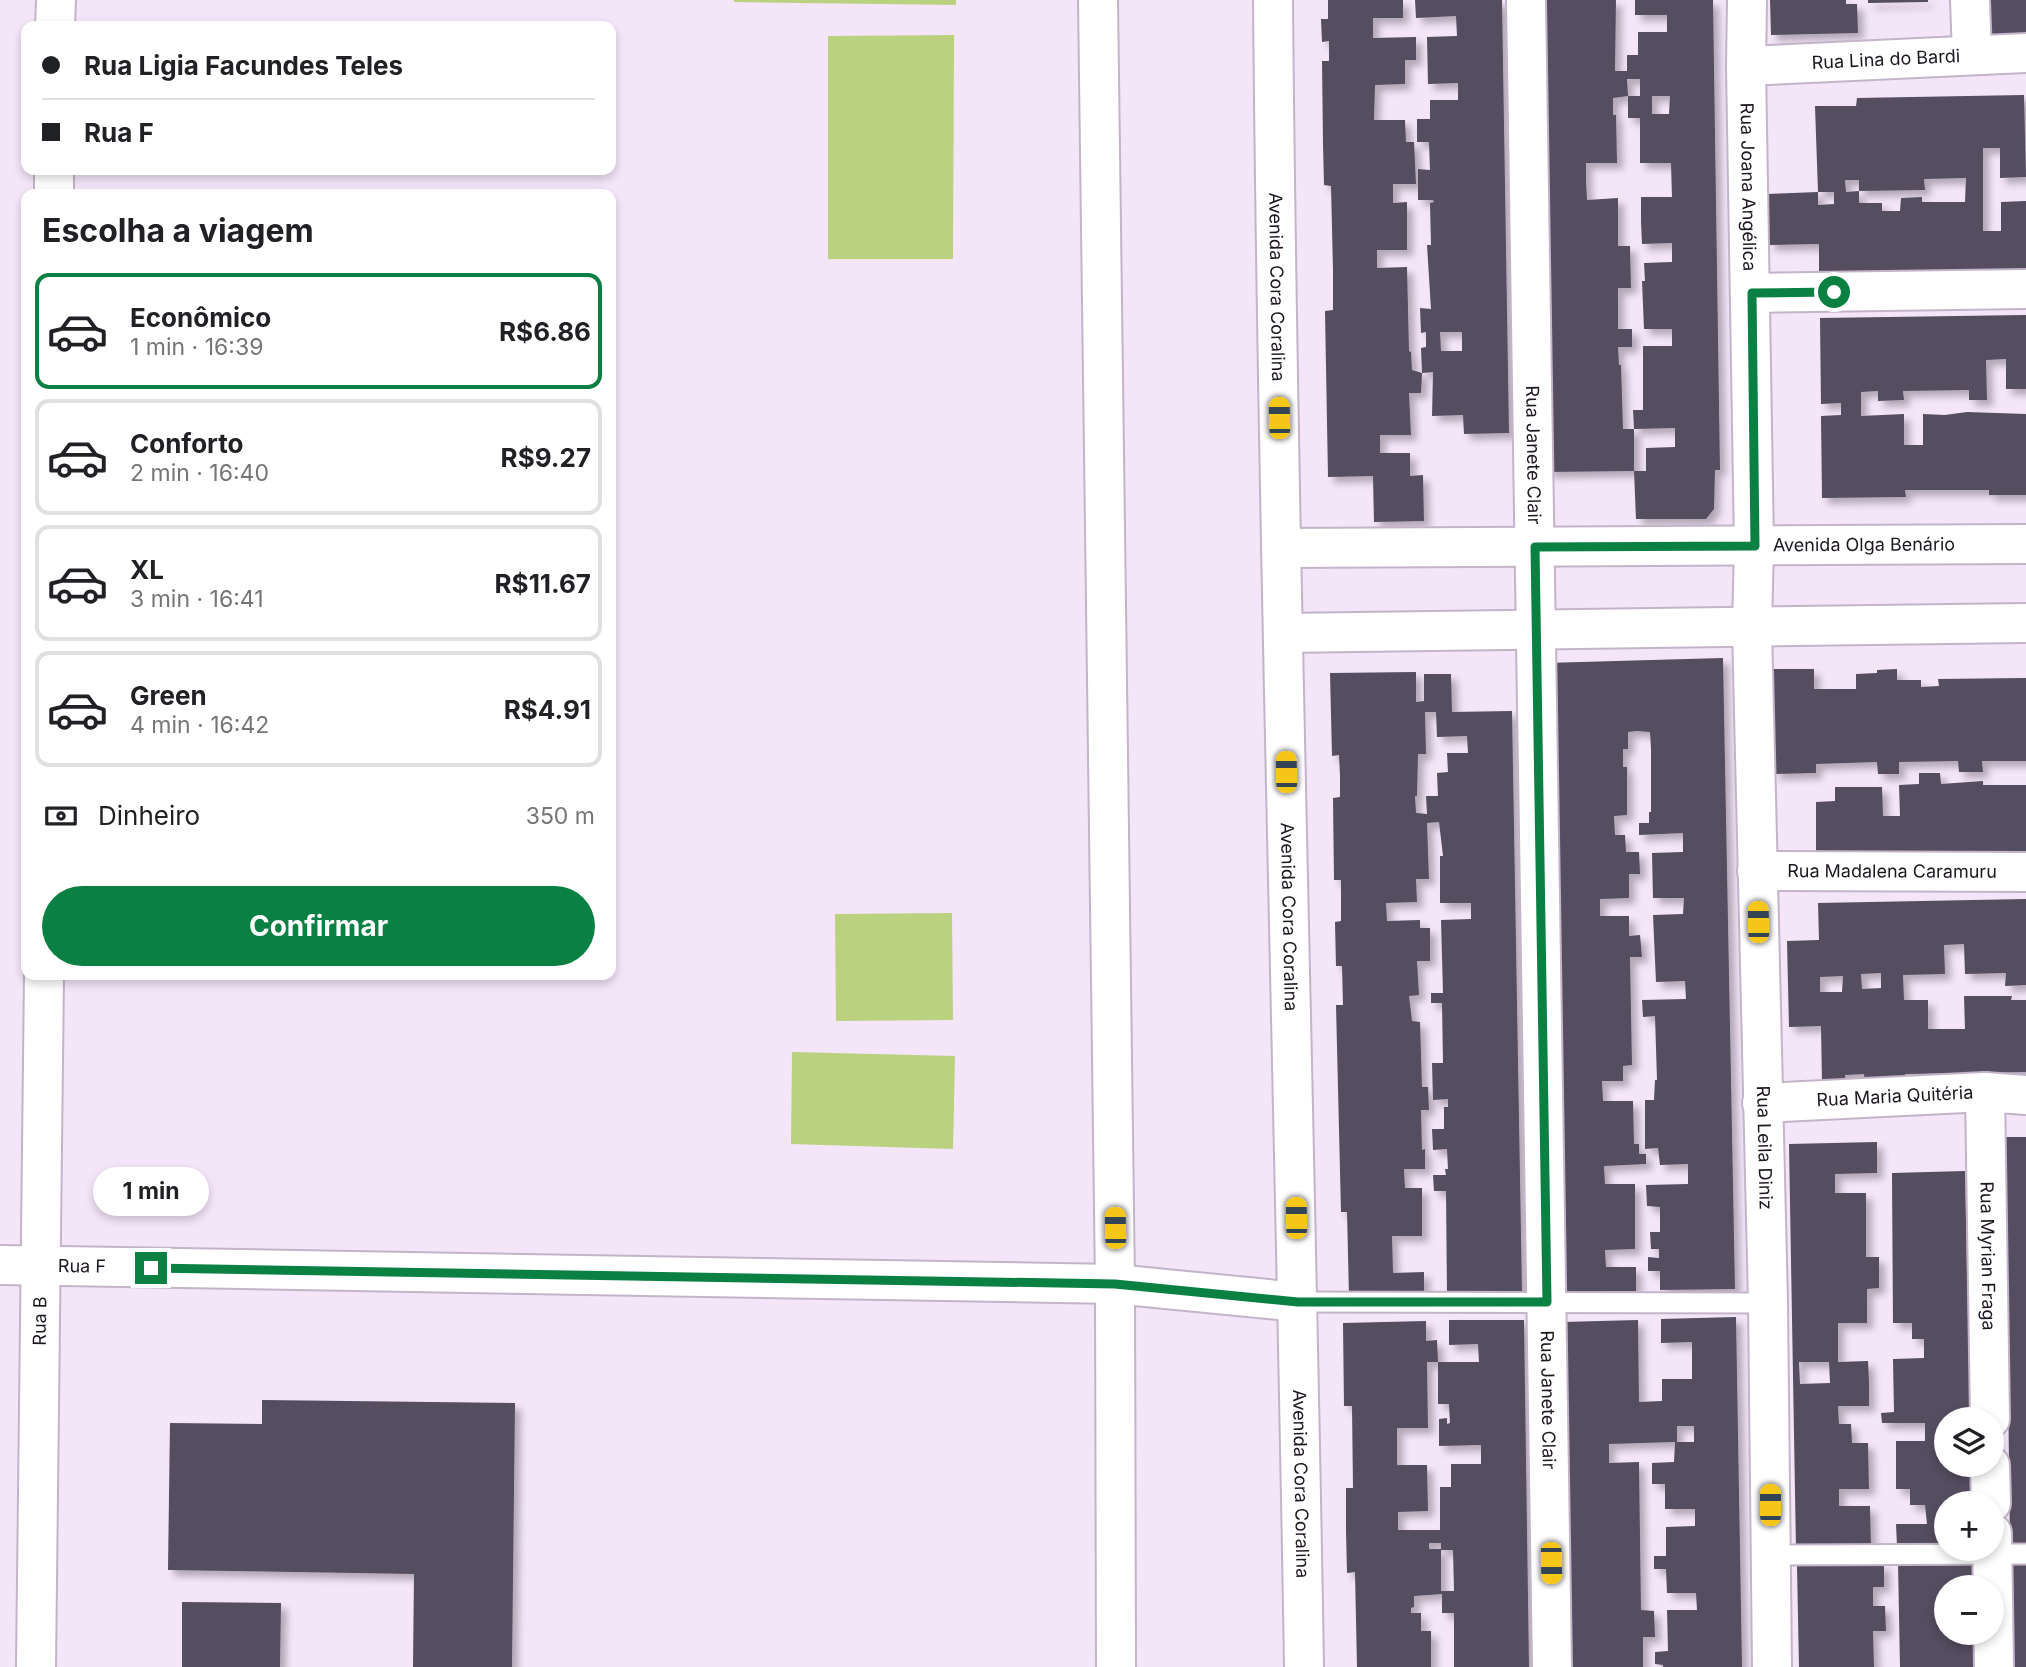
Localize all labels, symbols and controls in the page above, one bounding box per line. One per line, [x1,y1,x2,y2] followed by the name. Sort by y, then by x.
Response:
[1811,45,1960,73] street label: Rua Lina do Bardi
[84,50,403,81] text: Rua Ligia Facundes Teles
[1737,103,1760,271] street label: Rua Joana Angélica
[84,117,154,148] text: Rua F
[1265,192,1289,382] street label: Avenida Cora Coralina
[42,211,314,250] text: Escolha a viagem
[1818,276,1850,308] route start
[46,300,109,363] icon: car
[130,302,271,333] text: Econômico
[499,316,591,347] text: R$6.86
[130,333,263,361] text: 1 min · 16:39
[1522,385,1545,525] street label: Rua Janete Clair
[1269,397,1290,439] car
[46,426,109,489] icon: car
[130,428,243,459] text: Conforto
[501,442,591,473] text: R$9.27
[130,459,269,487] text: 2 min · 16:40
[1773,533,1955,555] street label: Avenida Olga Benário
[46,552,109,615] icon: car
[130,554,164,585] text: XL
[495,568,591,599] text: R$11.67
[130,585,264,613] text: 3 min · 16:41
[46,678,109,741] icon: car
[130,680,207,711] text: Green
[504,694,591,725] text: R$4.91
[130,711,269,739] text: 4 min · 16:42
[1276,751,1297,793] car
[42,797,80,835] icon: cash
[98,800,200,831] text: Dinheiro
[526,802,595,830] text: 350 m
[1277,822,1302,1011] street label: Avenida Cora Coralina
[1787,860,1997,882] street label: Rua Madalena Caramuru
[42,886,595,966] button: Confirmar
[1748,901,1769,943] car
[1816,1082,1974,1110] street label: Rua Maria Quitéria
[1753,1085,1777,1210] street label: Rua Leila Diniz
[93,1166,209,1216] callout: 1 min
[123,1177,179,1205] text: 1 min
[1976,1181,2000,1331] street label: Rua Myrian Fraga
[1286,1197,1307,1239] car
[1105,1207,1126,1249] car
[135,1252,167,1284] route end
[58,1255,106,1277] street label: Rua F
[29,1296,50,1346] street label: Rua B
[1537,1330,1560,1470] street label: Rua Janete Clair
[1289,1389,1313,1578] street label: Avenida Cora Coralina
[1934,1407,2004,1645] map controls
[1934,1407,2004,1477] button: layers
[1760,1484,1781,1526] car
[1934,1491,2004,1561] button: +
[1541,1542,1562,1584] car
[1934,1575,2004,1645] button: −

